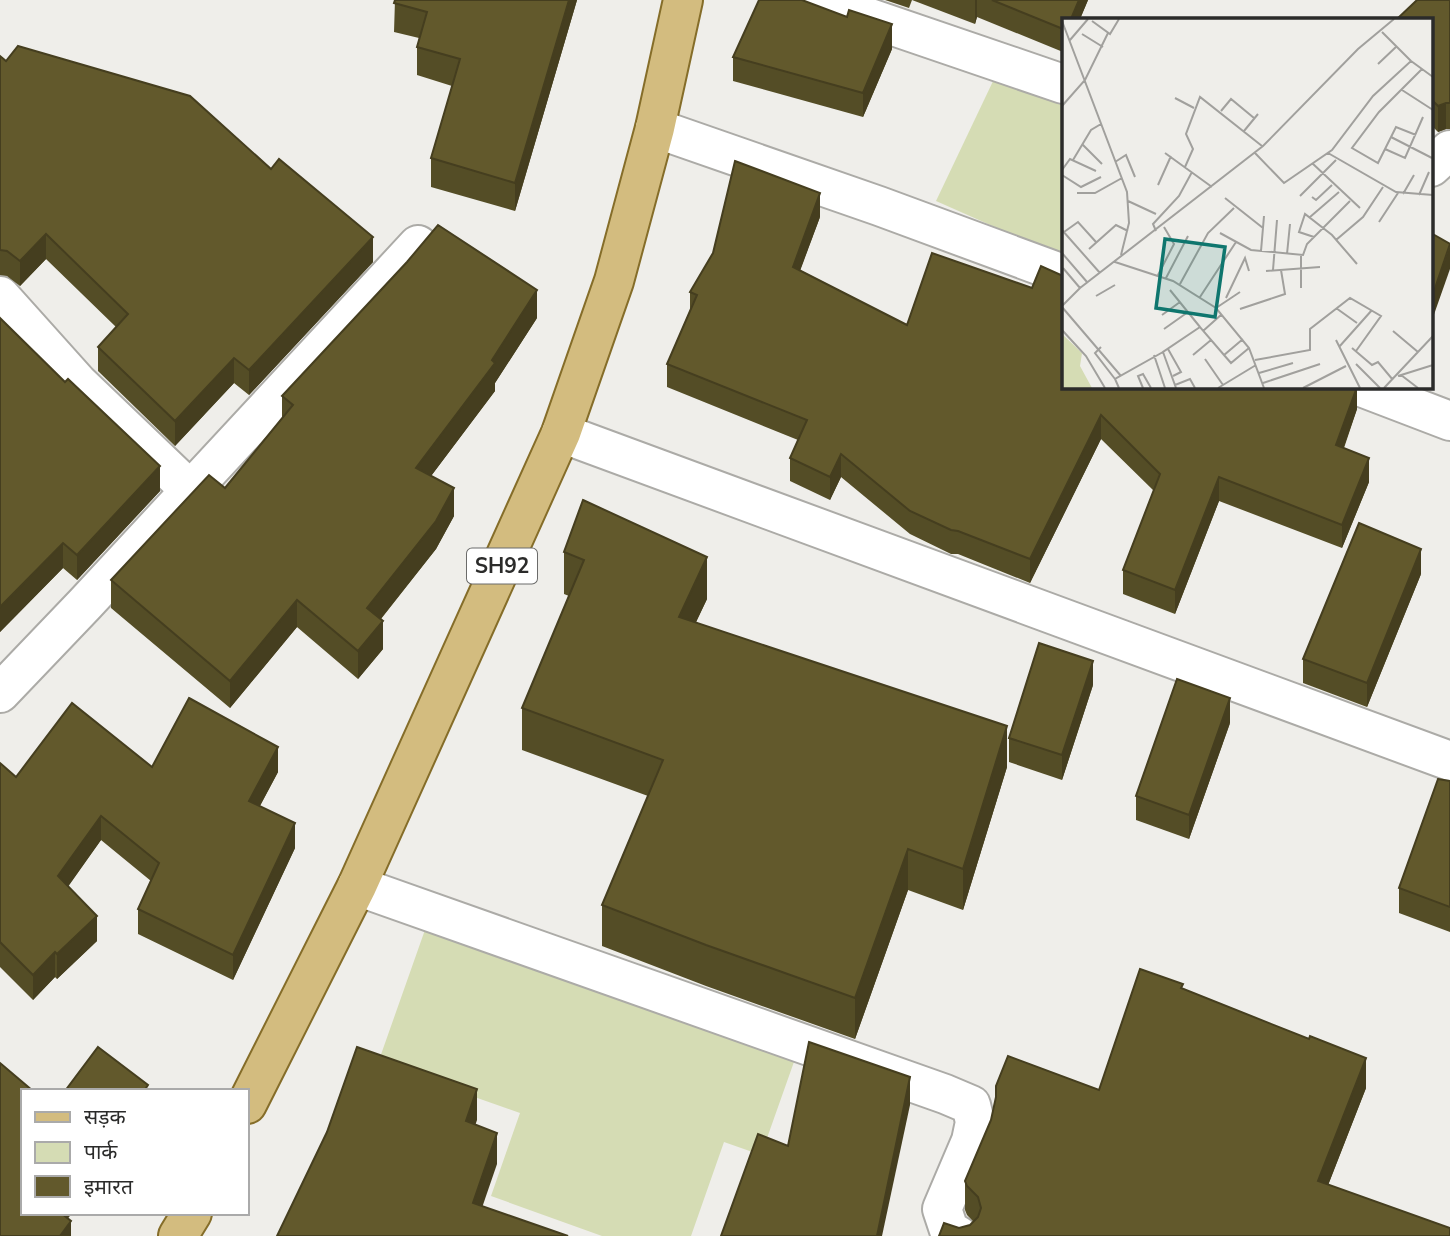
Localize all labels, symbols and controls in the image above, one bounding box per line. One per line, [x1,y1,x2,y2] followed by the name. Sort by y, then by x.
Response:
[1062,18,1432,388] inset map
[467,548,537,584] road number: SH92
[21,1089,248,1215] legend
[84,1103,126,1131] text: सड़क
[84,1138,118,1166] text: पार्क
[84,1173,134,1201] text: इमारत

